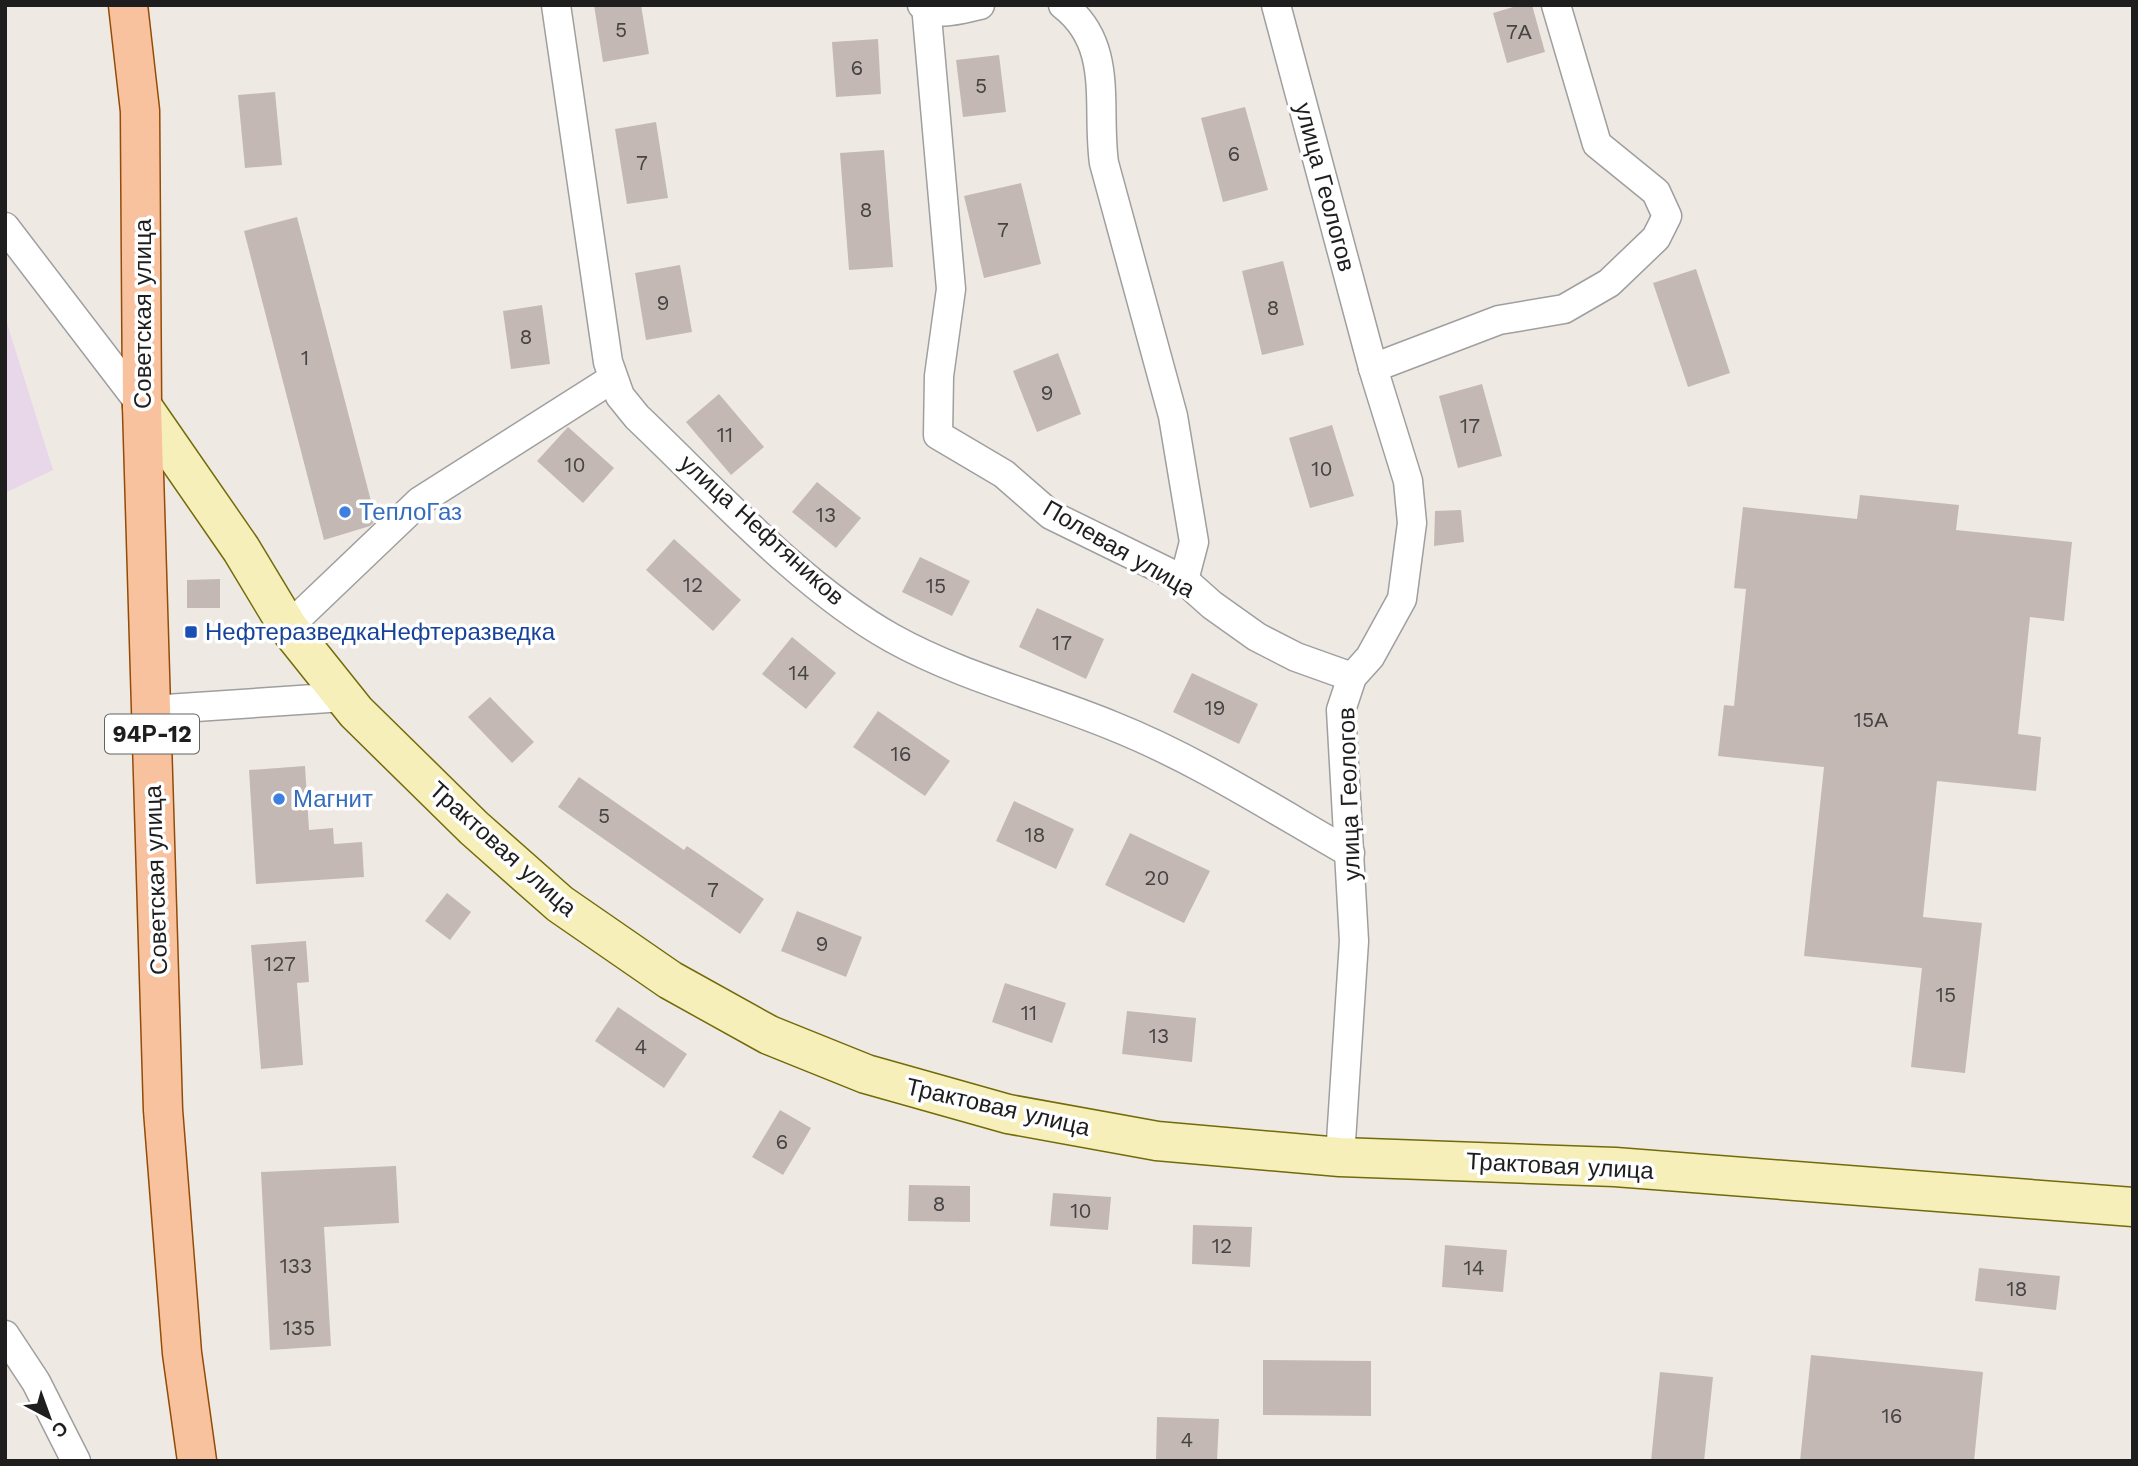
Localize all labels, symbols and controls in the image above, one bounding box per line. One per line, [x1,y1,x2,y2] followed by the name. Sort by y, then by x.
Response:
[615,17,627,42] house number: 5
[1506,19,1532,44] house number: 7А
[851,55,863,80] house number: 6
[975,73,987,98] house number: 5
[1289,99,1361,275] street label: улица Геологов
[1228,141,1240,166] house number: 6
[636,150,648,175] house number: 7
[860,197,872,222] house number: 8
[997,217,1009,242] house number: 7
[129,218,157,409] street label: Советская улица
[657,290,669,315] house number: 9
[1267,295,1279,320] house number: 8
[520,324,532,349] house number: 8
[301,345,309,370] house number: 1
[1041,380,1053,405] house number: 9
[1460,413,1480,438] house number: 17
[717,422,733,447] house number: 11
[674,449,850,611] street label: улица Нефтяников
[564,452,586,477] house number: 10
[1311,456,1333,481] house number: 10
[1038,494,1200,604] street label: Полевая улица
[359,498,462,526] place label: ТеплоГаз
[816,502,836,527] house number: 13
[337,504,353,520] marker: ТеплоГаз
[683,572,703,597] house number: 12
[926,573,946,598] house number: 15
[205,618,556,646] place label: НефтеразведкаНефтеразведка
[183,624,199,640] marker: НефтеразведкаНефтеразведка
[1052,630,1072,655] house number: 17
[788,660,810,685] house number: 14
[1204,695,1226,720] house number: 19
[1332,707,1366,881] street label: улица Геологов
[1854,707,1888,732] house number: 15А
[105,714,199,754] road number: 94Р-12
[891,741,911,766] house number: 16
[424,776,583,923] street label: Трактовая улица
[139,784,173,975] street label: Советская улица
[293,785,373,813] place label: Магнит
[271,791,287,807] marker: Магнит
[598,803,610,828] house number: 5
[1024,822,1046,847] house number: 18
[1144,865,1170,890] house number: 20
[707,877,719,902] house number: 7
[816,931,828,956] house number: 9
[264,951,296,976] house number: 127
[1936,982,1956,1007] house number: 15
[1021,1000,1037,1025] house number: 11
[1149,1023,1169,1048] house number: 13
[635,1034,647,1059] house number: 4
[903,1072,1093,1142] street label: Трактовая улица
[776,1129,788,1154] house number: 6
[1465,1147,1655,1185] street label: Трактовая улица
[933,1191,945,1216] house number: 8
[1070,1198,1092,1223] house number: 10
[1212,1233,1232,1258] house number: 12
[280,1253,312,1278] house number: 133
[1463,1255,1485,1280] house number: 14
[2006,1276,2028,1301] house number: 18
[283,1315,315,1340] house number: 135
[14,1382,84,1452] north arrow
[1882,1403,1902,1428] house number: 16
[47,1416,73,1443] text: С
[1181,1427,1193,1452] house number: 4

